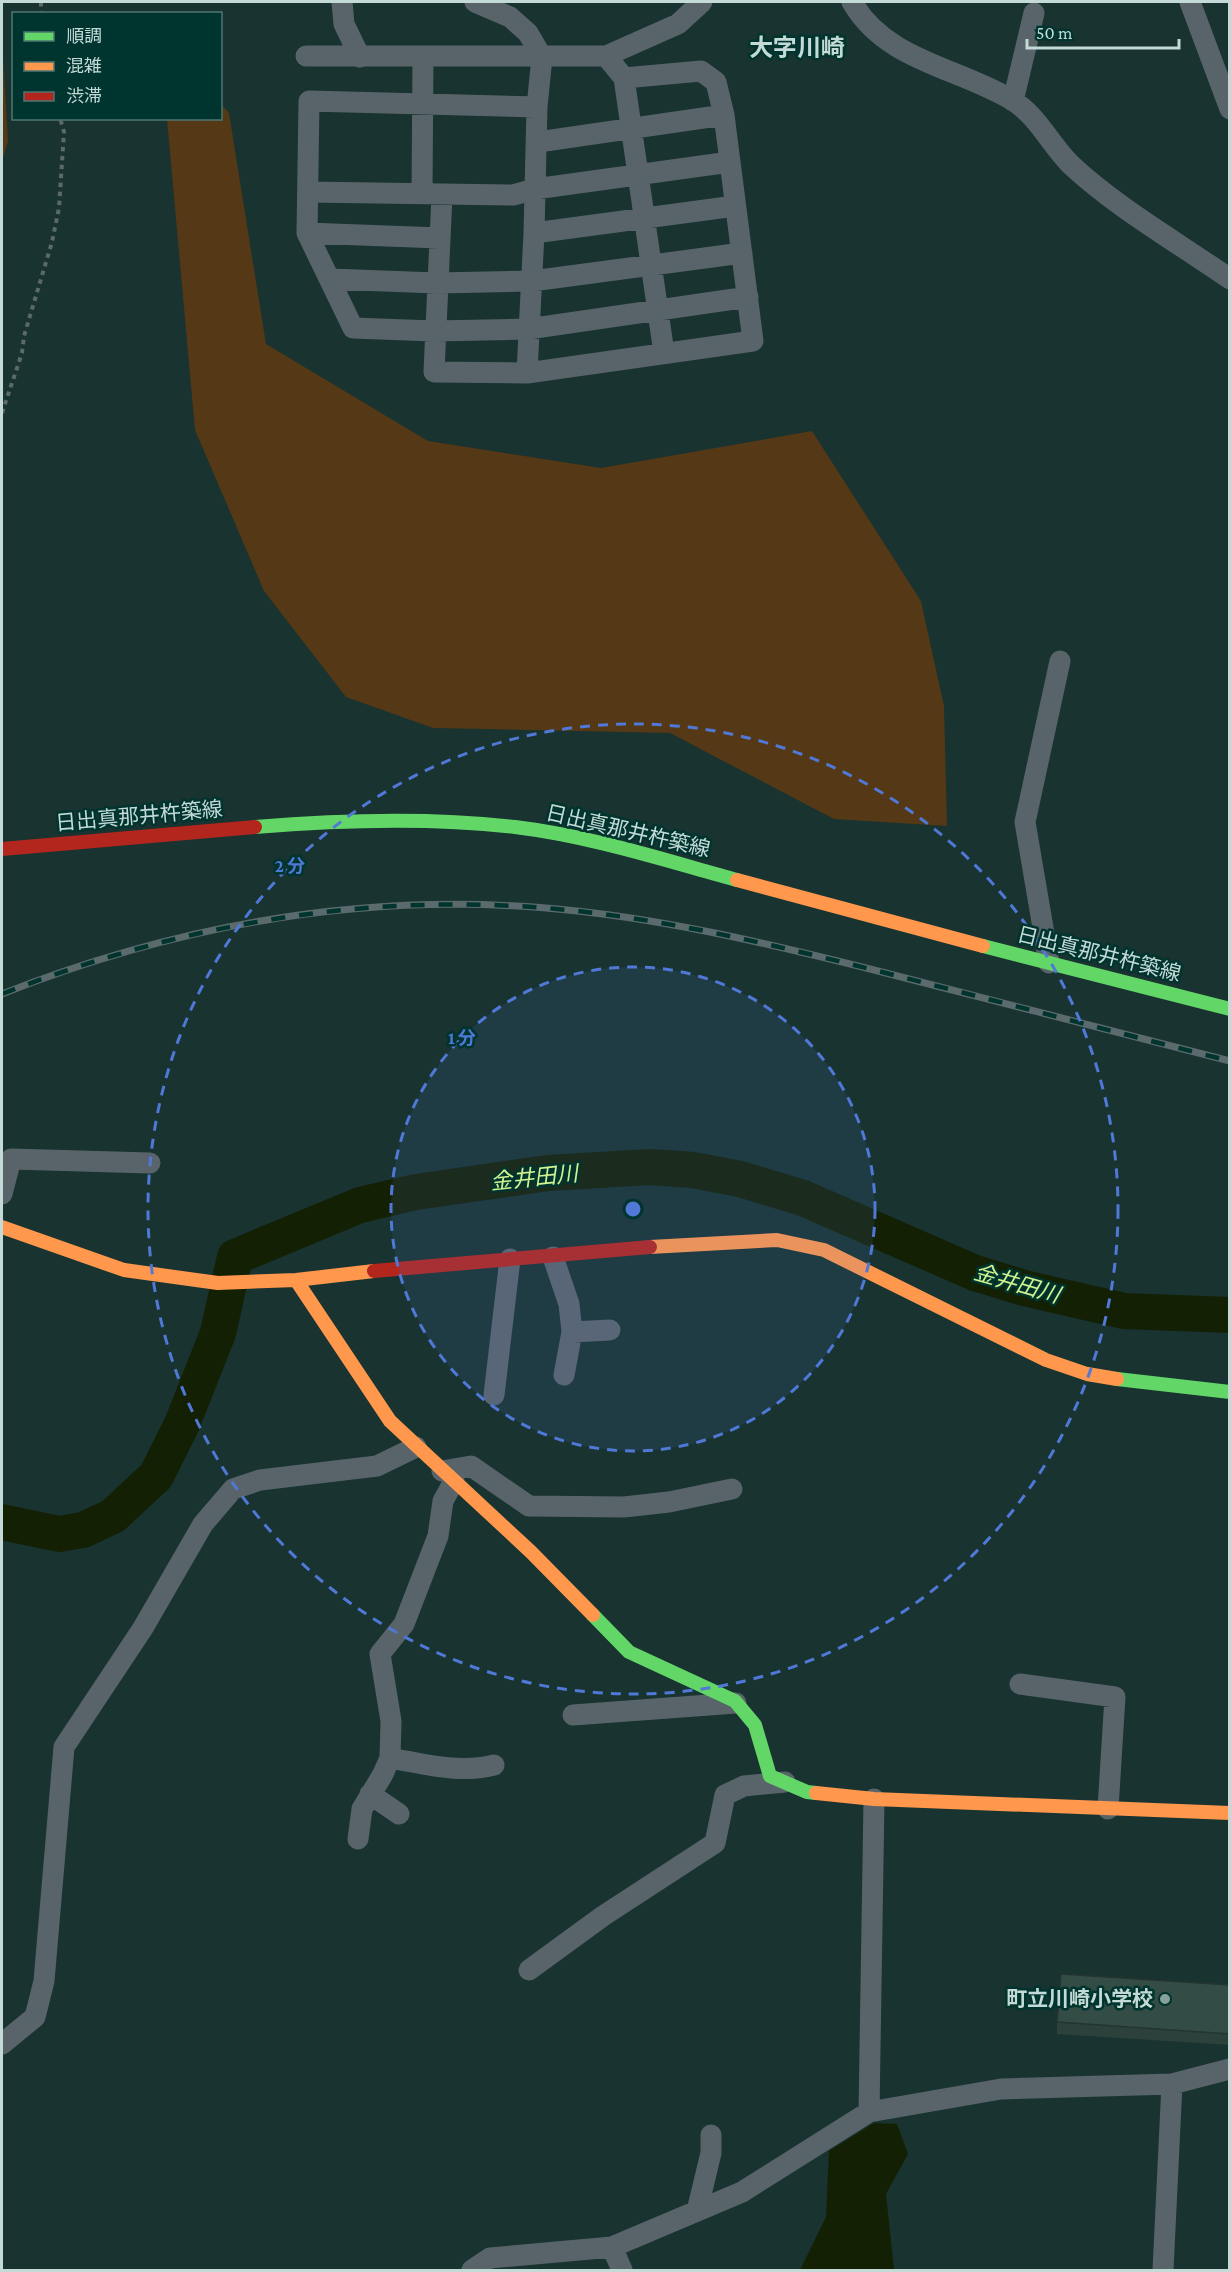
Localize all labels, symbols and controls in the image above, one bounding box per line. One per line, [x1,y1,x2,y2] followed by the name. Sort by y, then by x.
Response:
[12,12,222,120] legend
[1027,12,1178,50] scale bar
[1036,23,1073,43] text: 50 m
[66,26,102,46] text: 順調
[749,34,845,61] district label: 大字川崎
[66,56,102,76] text: 混雑
[66,86,102,106] text: 渋滞
[54,797,224,835] street label: 日出真那井杵築線
[543,800,713,862] street label: 日出真那井杵築線
[275,856,305,876] text: 2 分
[1015,922,1183,986] street label: 日出真那井杵築線
[448,1028,476,1048] text: 1 分
[489,1160,581,1195] water label: 金井田川
[623,1199,643,1219] centre of rings
[971,1259,1065,1308] water label: 金井田川
[1006,1987,1153,2011] place label: 町立川崎小学校
[1158,1992,1172,2006] marker: 町立川崎小学校

